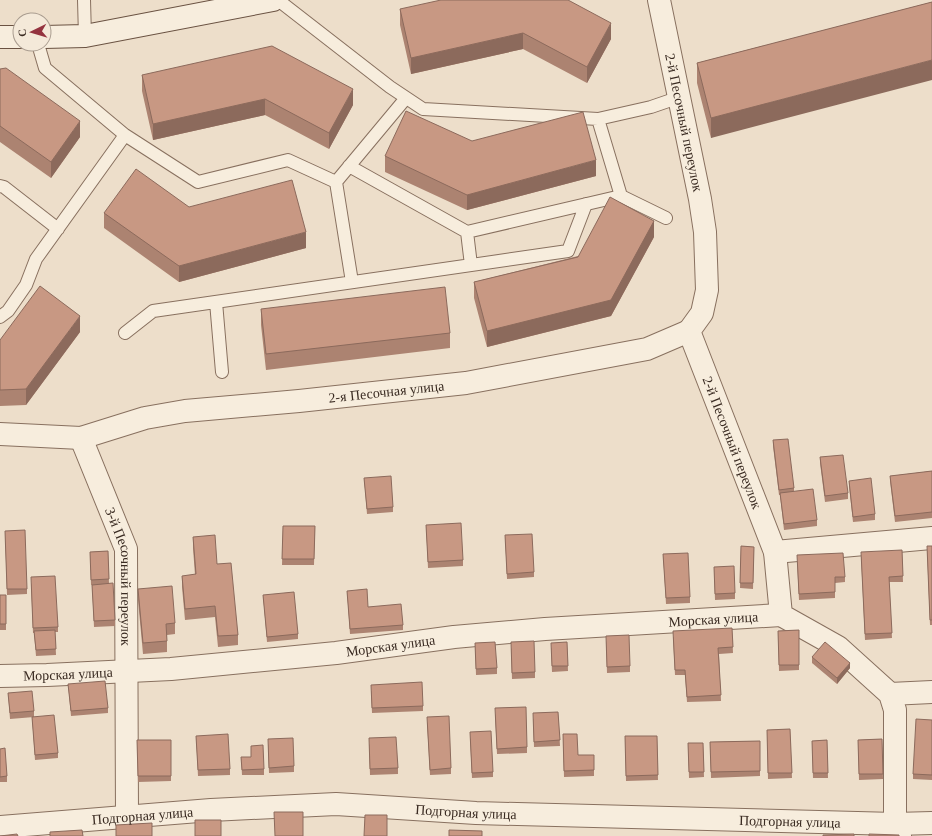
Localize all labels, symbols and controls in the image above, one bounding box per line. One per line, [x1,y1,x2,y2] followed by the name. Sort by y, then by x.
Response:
[12,12,52,52] north arrow
[16,28,28,37] text: С
[662,52,705,193] street label: 2-й Песочный переулок
[699,374,765,511] street label: 2-й Песочный переулок
[328,378,446,406] street label: 2-я Песочная улица
[102,505,133,646] street label: 3-й Песочный переулок
[668,609,759,630] street label: Морская улица
[345,633,437,660] street label: Морская улица
[23,665,114,684] street label: Морская улица
[415,802,518,822] street label: Подгорная улица
[91,804,195,828] street label: Подгорная улица
[739,813,841,831] street label: Подгорная улица

